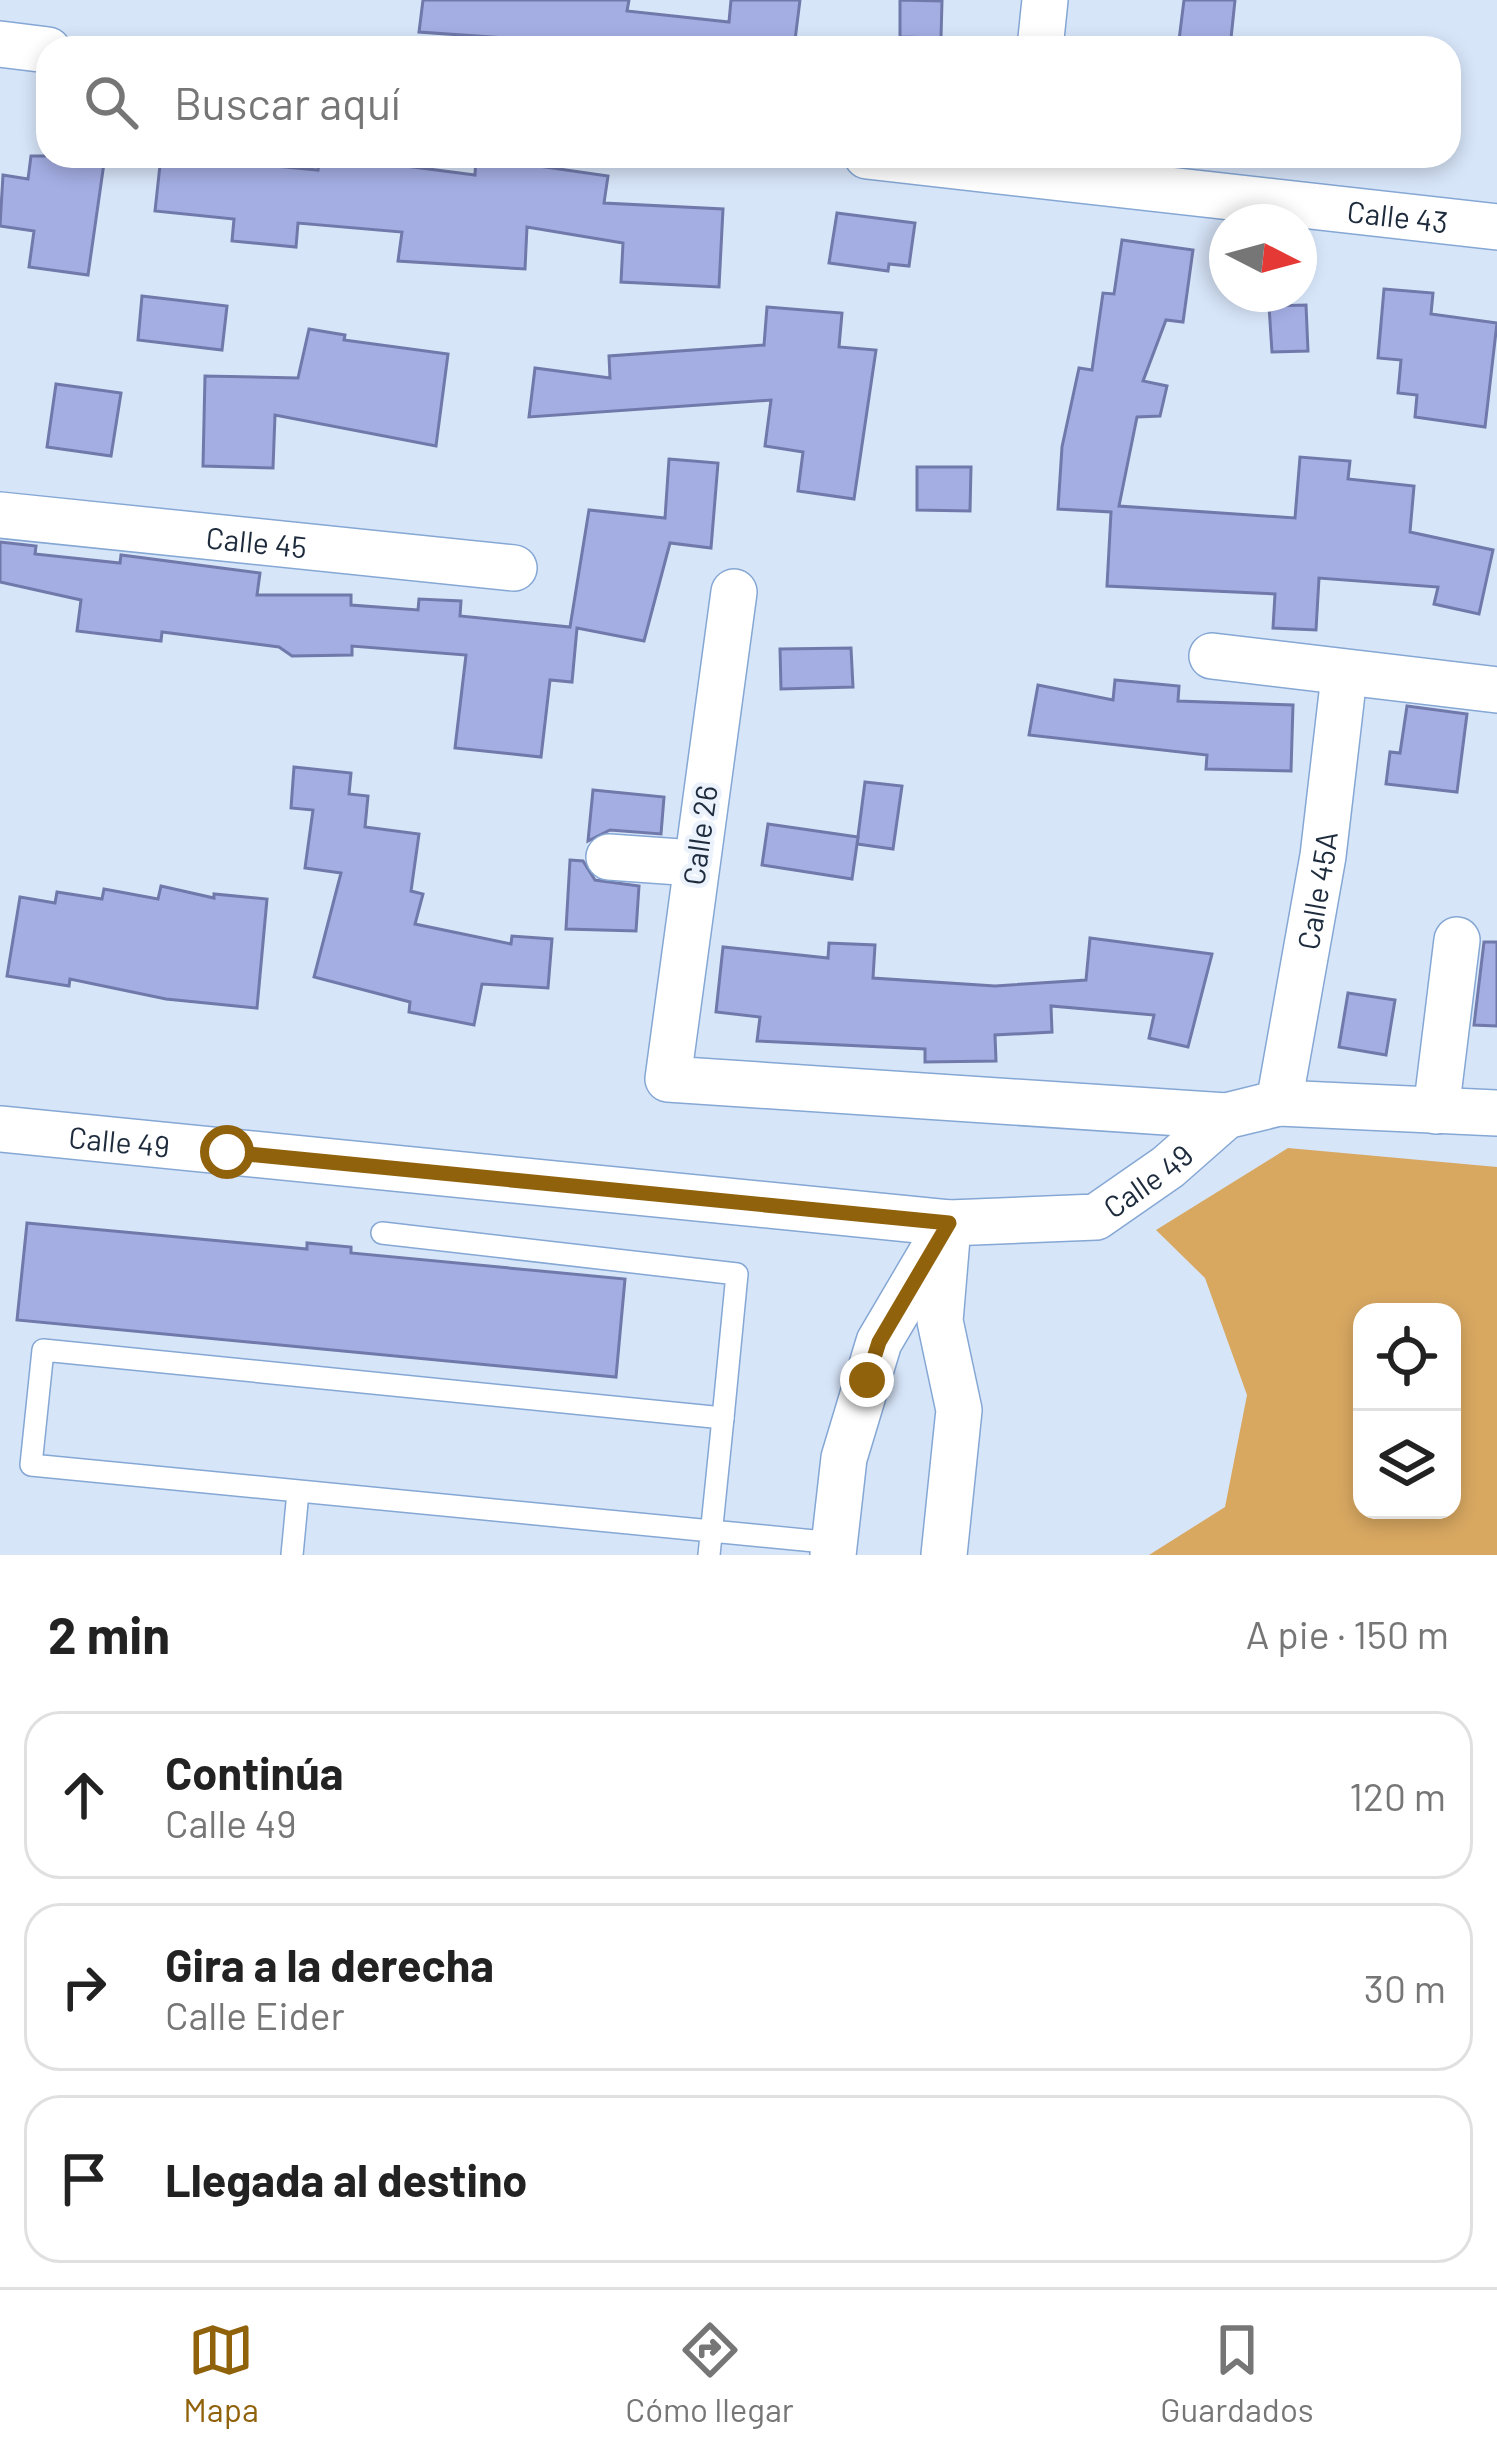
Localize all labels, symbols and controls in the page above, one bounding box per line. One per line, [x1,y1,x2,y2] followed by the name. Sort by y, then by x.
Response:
[36,36,1461,168] search box
[78,69,144,135] icon: search
[174,75,401,129] text: Buscar aquí
[1345,192,1450,239] street label: Calle 43
[1209,204,1317,312] north arrow
[205,518,309,565] street label: Calle 45
[674,783,724,887] street label: Calle 26
[1289,829,1344,952] street label: Calle 45A
[67,1118,172,1164] street label: Calle 49
[200,1125,254,1179] route start
[1096,1136,1200,1225] street label: Calle 49
[1353,1303,1461,1519] map controls
[1353,1303,1461,1411] button: locate
[840,1353,894,1407] route end
[1353,1411,1461,1519] button: layers
[48,1603,170,1664] text: 2 min
[1246,1610,1449,1657] text: A pie · 150 m
[165,1745,344,1799] text: Continúa
[51,1762,117,1828] icon: ahead
[1349,1772,1446,1819] text: 120 m
[165,1799,297,1846] text: Calle 49
[165,1937,494,1991] text: Gira a la derecha
[51,1954,117,2020] icon: right
[1364,1964,1446,2011] text: 30 m
[165,1991,345,2038] text: Calle Eider
[51,2146,117,2212] icon: arrive
[165,2152,527,2206] text: Llegada al destino
[183,2317,259,2429] tab: Mapa
[625,2317,794,2429] tab: Cómo llegar
[1160,2317,1314,2429] tab: Guardados

